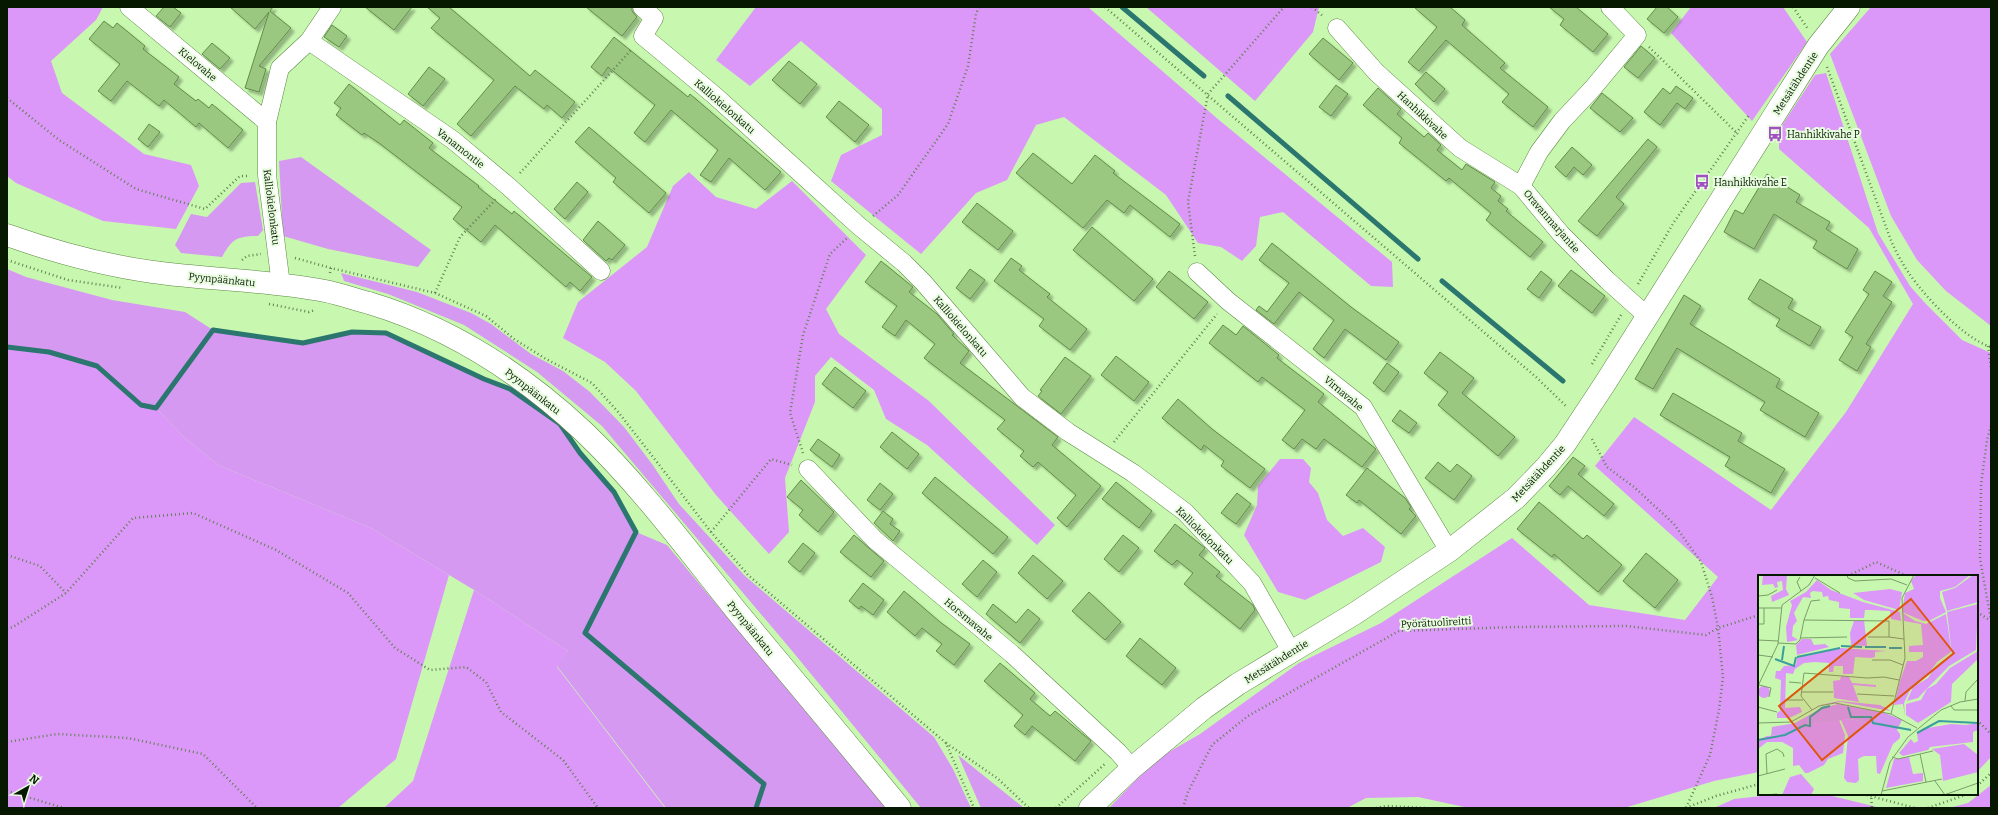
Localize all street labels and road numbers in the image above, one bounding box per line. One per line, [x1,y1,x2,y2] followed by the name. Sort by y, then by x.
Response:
[176,45,219,84] street label: Kielovahe
[1771,50,1821,117] street label: Metsätähdentie
[692,77,757,136] street label: Kalliokielonkatu
[1395,89,1450,142] street label: Hanhikkivahe
[434,126,487,171] street label: Vanamontie
[260,169,282,246] street label: Kalliokielonkatu
[1521,188,1582,256] street label: Oravanmarjantie
[188,271,256,289] street label: Pyynpäänkatu
[931,294,990,359] street label: Kalliokielonkatu
[502,366,562,417] street label: Pyynpäänkatu
[1321,374,1365,414] street label: Virnavahe
[1509,443,1568,504] street label: Metsätähdentie
[1173,505,1235,567] street label: Kalliokielonkatu
[942,596,995,644] street label: Horsmavahe
[725,599,776,658] street label: Pyynpäänkatu
[1401,615,1472,631] street label: Pyörätuolireitti
[1242,637,1311,686] street label: Metsätähdentie

